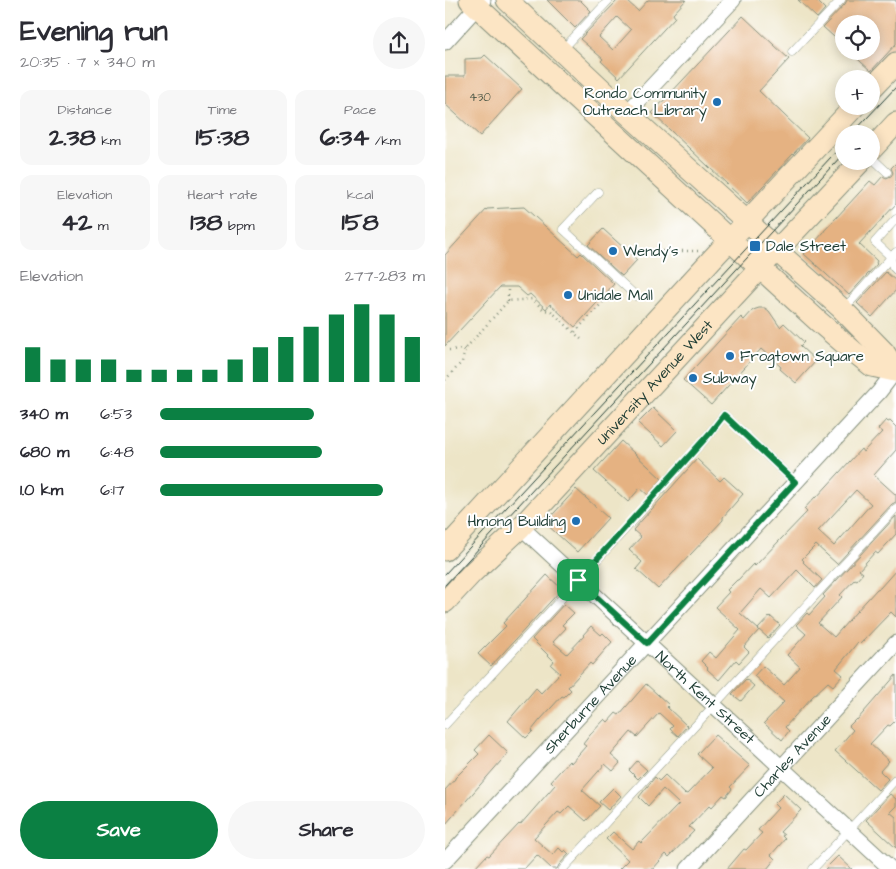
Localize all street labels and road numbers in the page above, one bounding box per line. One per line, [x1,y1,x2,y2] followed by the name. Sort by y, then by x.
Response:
[592,315,718,450] street label: University Avenue West
[651,646,759,749] street label: North Kent Street
[539,650,642,758] street label: Sherburne Avenue
[749,710,837,802] street label: Charles Avenue

